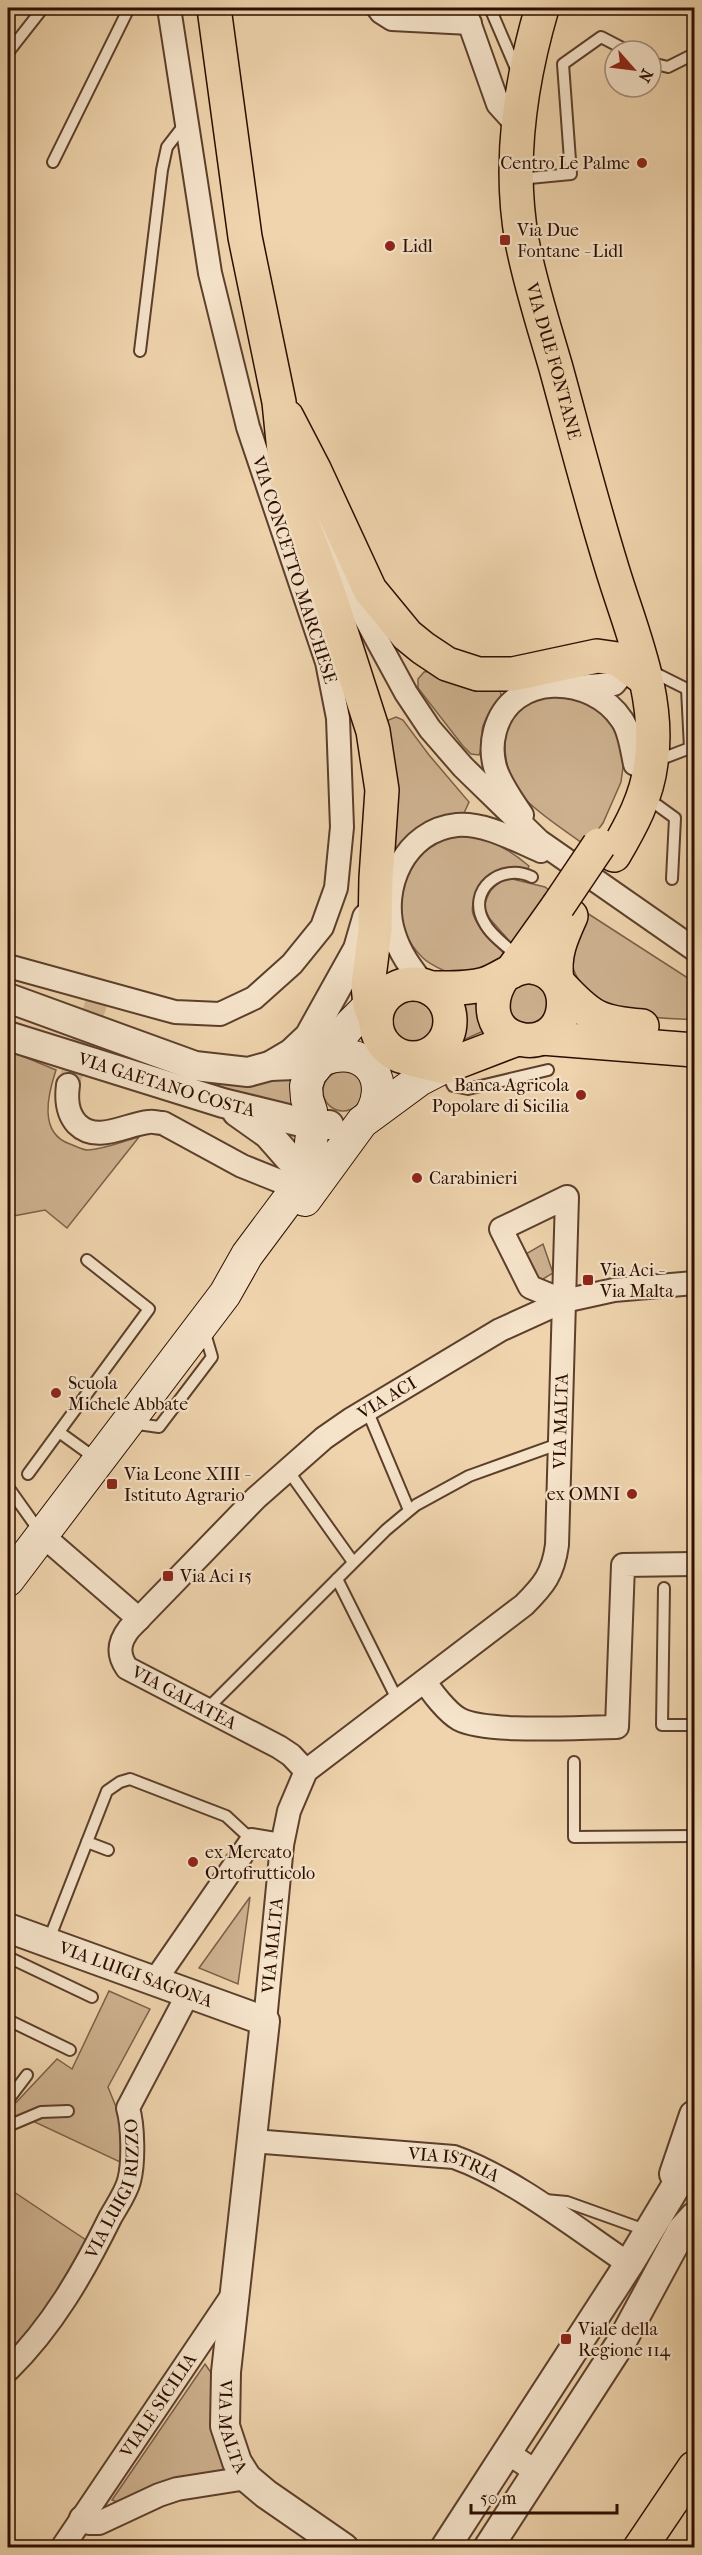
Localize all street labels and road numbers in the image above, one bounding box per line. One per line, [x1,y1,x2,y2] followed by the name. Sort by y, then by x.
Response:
[521,279,585,442] street label: VIA DUE FONTANE
[247,453,341,686] street label: VIA CONCETTO MARCHESE
[75,1048,258,1121] street label: VIA GAETANO COSTA
[353,1372,420,1424] street label: VIA ACI
[549,1373,572,1470] street label: VIA MALTA
[127,1661,240,1735] street label: VIA GALATEA
[257,1896,287,1995] street label: VIA MALTA
[55,1937,216,2012] street label: VIA LUIGI SAGONA
[80,2118,143,2263] street label: VIA LUIGI RIZZO
[406,2143,503,2187] street label: VIA ISTRIA
[115,2349,201,2462] street label: VIALE SICILIA
[214,2378,252,2478] street label: VIA MALTA

